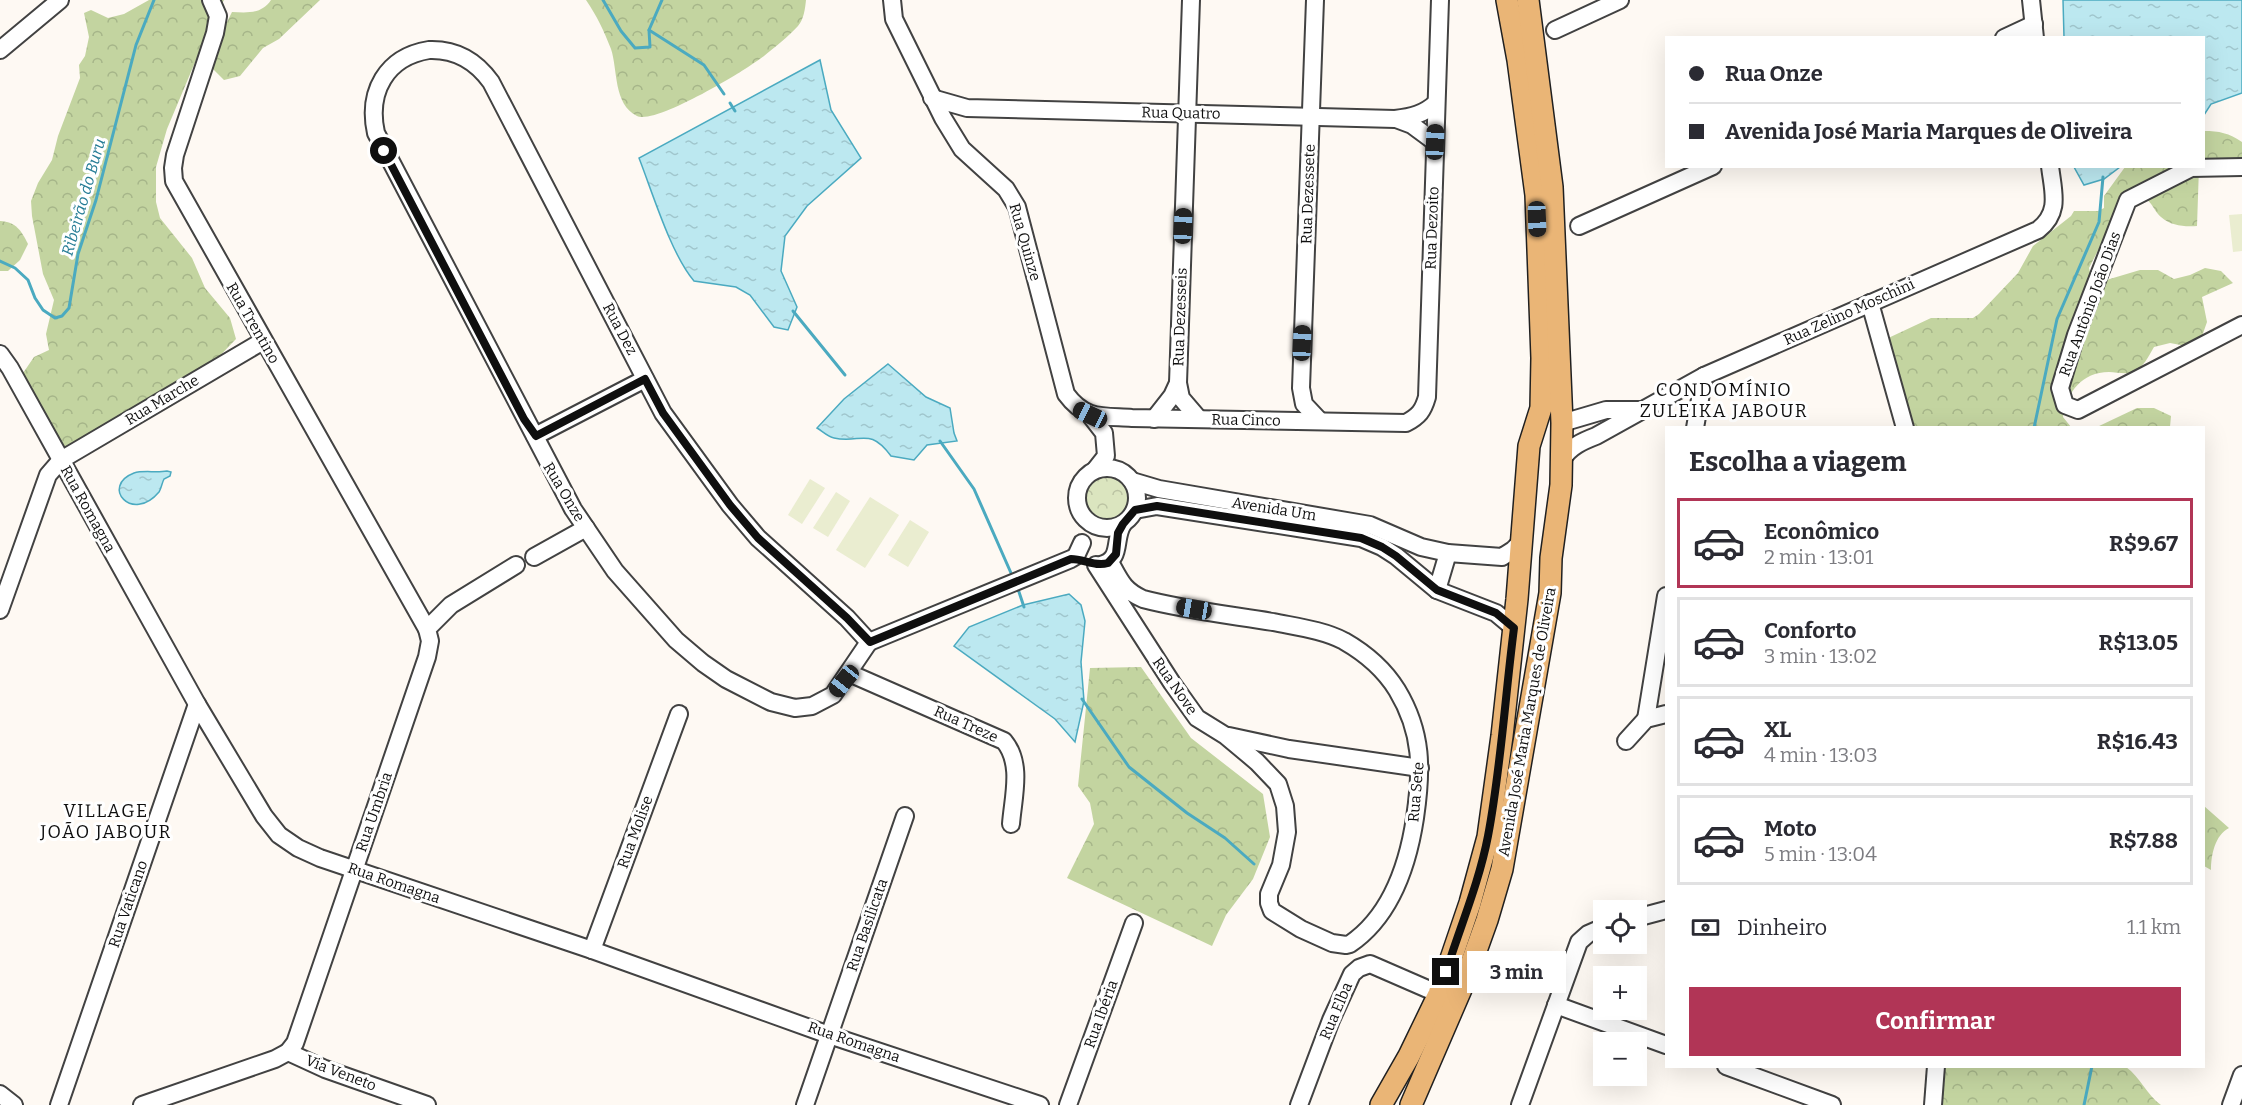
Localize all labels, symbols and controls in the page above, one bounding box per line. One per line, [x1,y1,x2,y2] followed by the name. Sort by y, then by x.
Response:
[1725,60,1823,87] text: Rua Onze
[1141,103,1221,123] street label: Rua Quatro
[1725,118,2132,145] text: Avenida José Maria Marques de Oliveira
[1425,124,1445,160] car
[58,136,109,258] water label: Ribeirão do Buru
[370,137,397,164] route start
[1297,144,1319,244] street label: Rua Dezessete
[1422,186,1442,270] street label: Rua Dezoito
[1005,201,1045,283] street label: Rua Quinze
[1527,201,1547,237] car
[1173,208,1193,244] car
[2055,229,2125,379] street label: Rua Antônio João Dias
[1169,267,1191,367] street label: Rua Dezesseis
[1781,275,1918,349] street label: Rua Zelino Moschini
[223,279,283,367] street label: Rua Trentino
[599,300,641,358] street label: Rua Dez
[1292,325,1312,361] car
[122,371,202,429] street label: Rua Marche
[1640,378,1808,422] district label: CONDOMÍNIO ZULEIKA JABOUR
[1070,399,1110,431] car
[1211,410,1281,430] street label: Rua Cinco
[1689,446,1907,478] text: Escolha a viagem
[539,459,589,525] street label: Rua Onze
[57,462,119,556] street label: Rua Romagna
[1231,493,1318,525] street label: Avenida Um
[1692,516,1746,570] icon: car
[1764,518,1879,545] text: Econômico
[2109,530,2178,557] text: R$9.67
[1764,545,1873,569] text: 2 min · 13:01
[1494,586,1560,858] street label: Avenida José Maria Marques de Oliveira
[1175,597,1213,621] car
[1692,615,1746,669] icon: car
[1764,617,1856,644] text: Conforto
[2099,629,2178,656] text: R$13.05
[1764,644,1877,668] text: 3 min · 13:02
[1149,654,1201,718] street label: Rua Nove
[826,661,862,701] car
[931,702,1001,746] street label: Rua Treze
[1692,714,1746,768] icon: car
[1764,716,1791,743] text: XL
[2097,728,2178,755] text: R$16.43
[1764,743,1878,767] text: 4 min · 13:03
[1404,761,1428,823] street label: Rua Sete
[352,770,396,854] street label: Rua Umbria
[614,793,656,871] street label: Rua Molise
[39,800,172,843] district label: VILLAGE JOÃO JABOUR
[1692,813,1746,867] icon: car
[1764,815,1817,842] text: Moto
[2109,827,2178,854] text: R$7.88
[1764,842,1877,866] text: 5 min · 13:04
[105,858,151,950] street label: Rua Vaticano
[345,859,443,907] street label: Rua Romagna
[843,876,891,974] street label: Rua Basilicata
[1593,900,1647,1086] map controls
[1593,900,1647,954] button: locate
[1689,911,1722,944] icon: cash
[1737,914,1827,941] text: Dinheiro
[2127,915,2181,939] text: 1.1 km
[1467,951,1566,993] callout: 3 min
[1432,958,1459,985] route end
[1490,960,1543,984] text: 3 min
[1593,966,1647,1020] button: +
[1080,977,1122,1051] street label: Rua Ibéria
[1316,980,1356,1042] street label: Rua Elba
[1689,987,2181,1056] button: Confirmar
[805,1018,903,1066] street label: Rua Romagna
[1593,1032,1647,1086] button: −
[303,1051,379,1095] street label: Via Veneto

